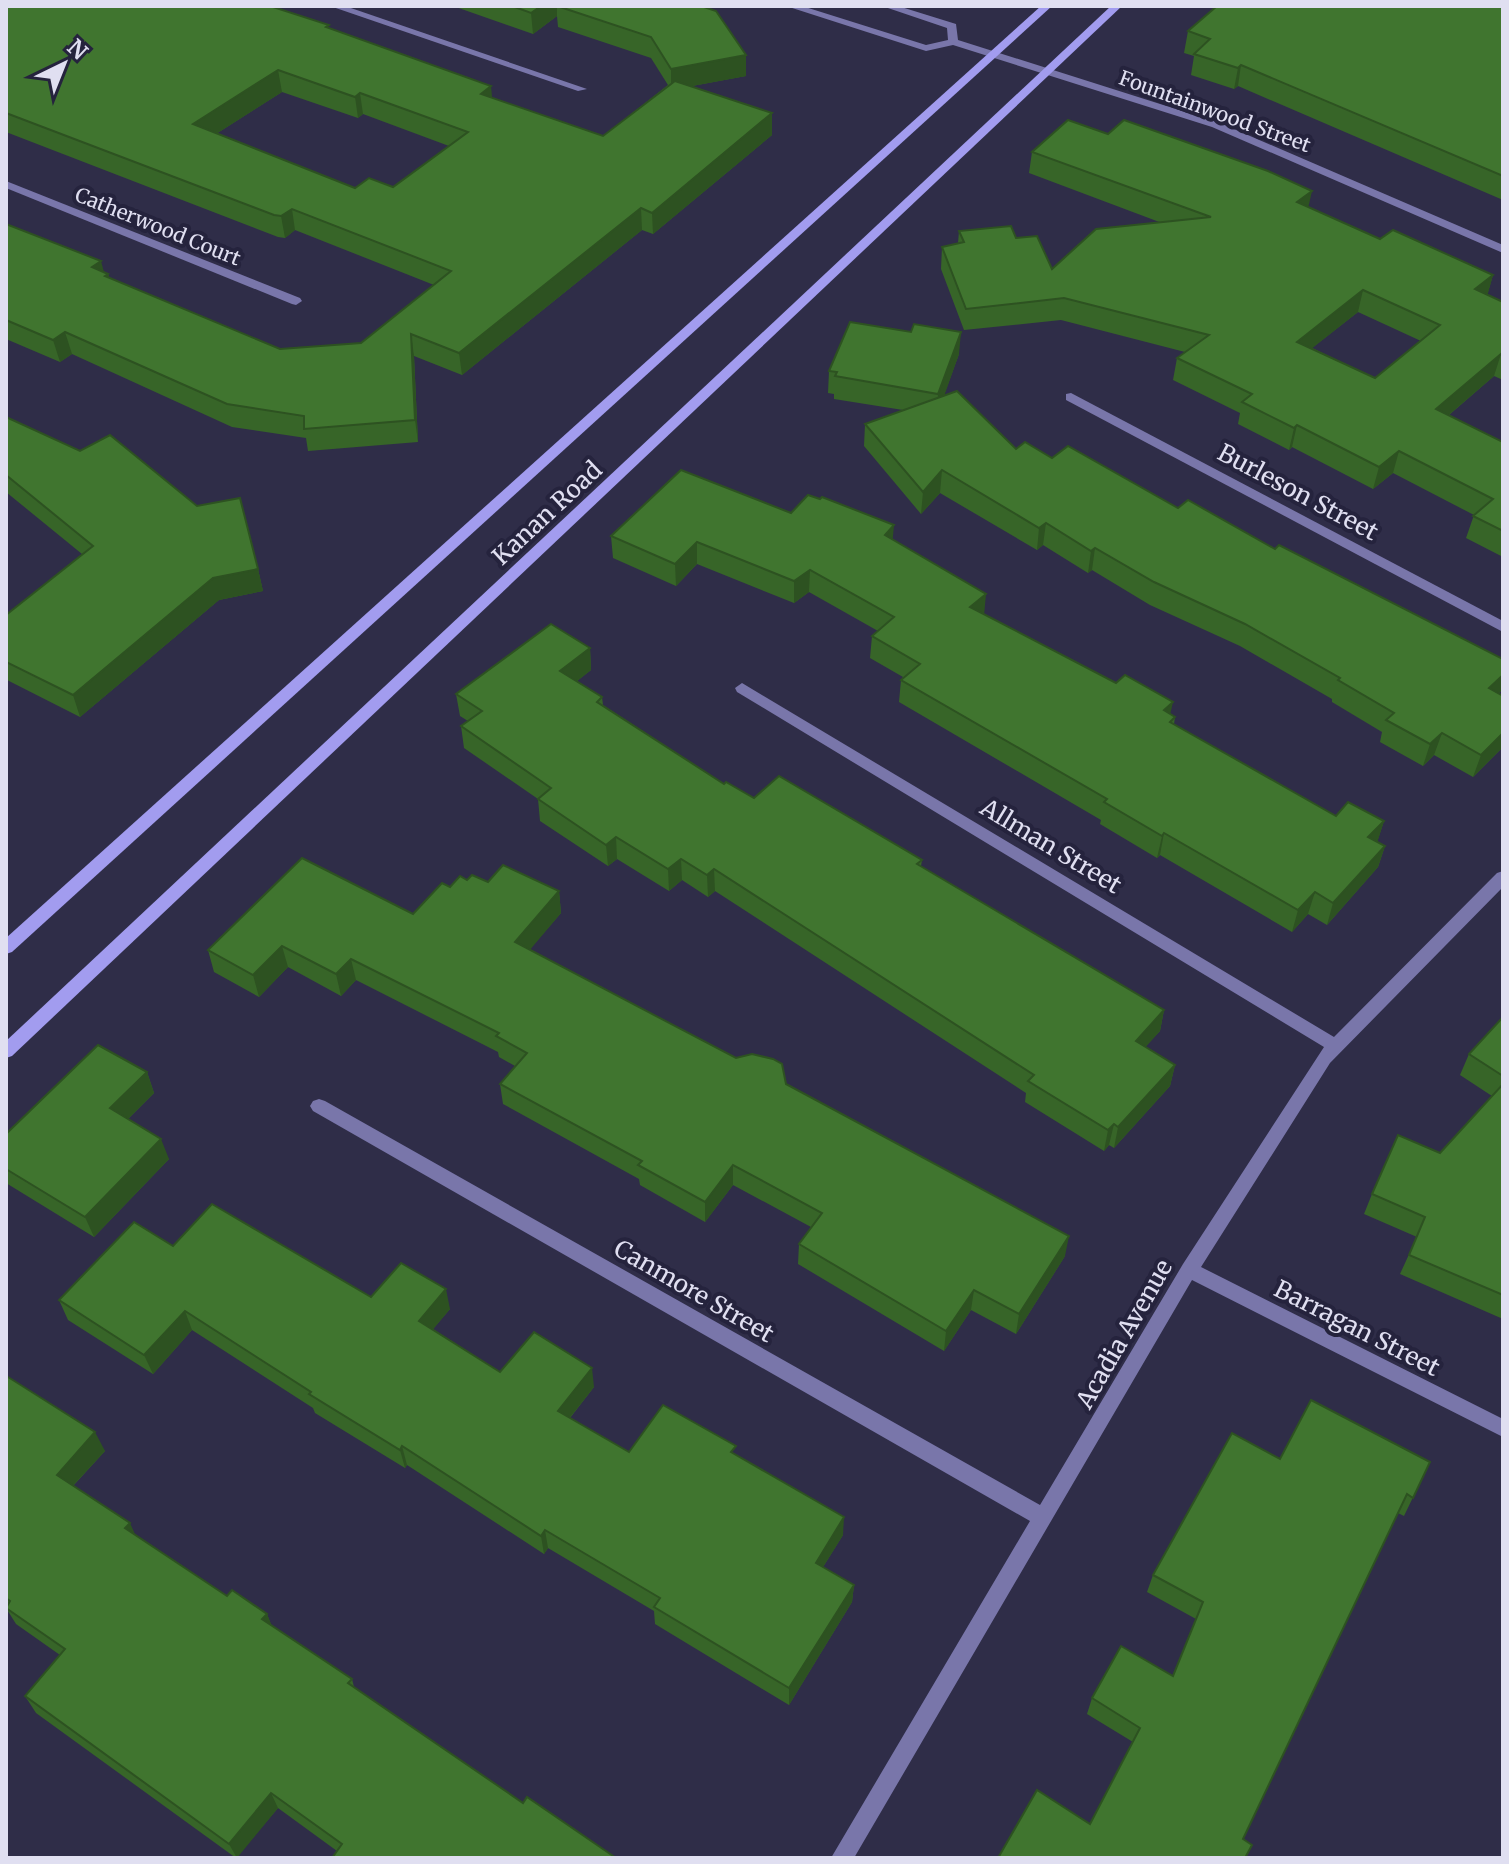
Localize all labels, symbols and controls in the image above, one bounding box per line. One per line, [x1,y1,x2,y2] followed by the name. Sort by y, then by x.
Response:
[24,24,104,104] north arrow
[62,33,94,66] text: N
[1116,65,1314,157] street label: Fountainwood Street
[72,181,245,271] street label: Catherwood Court
[1212,437,1384,548] street label: Burleson Street
[486,454,608,572] street label: Kanan Road
[974,791,1128,901] street label: Allman Street
[609,1233,780,1350] street label: Canmore Street
[1068,1254,1179,1415] street label: Acadia Avenue
[1269,1273,1445,1383] street label: Barragan Street

